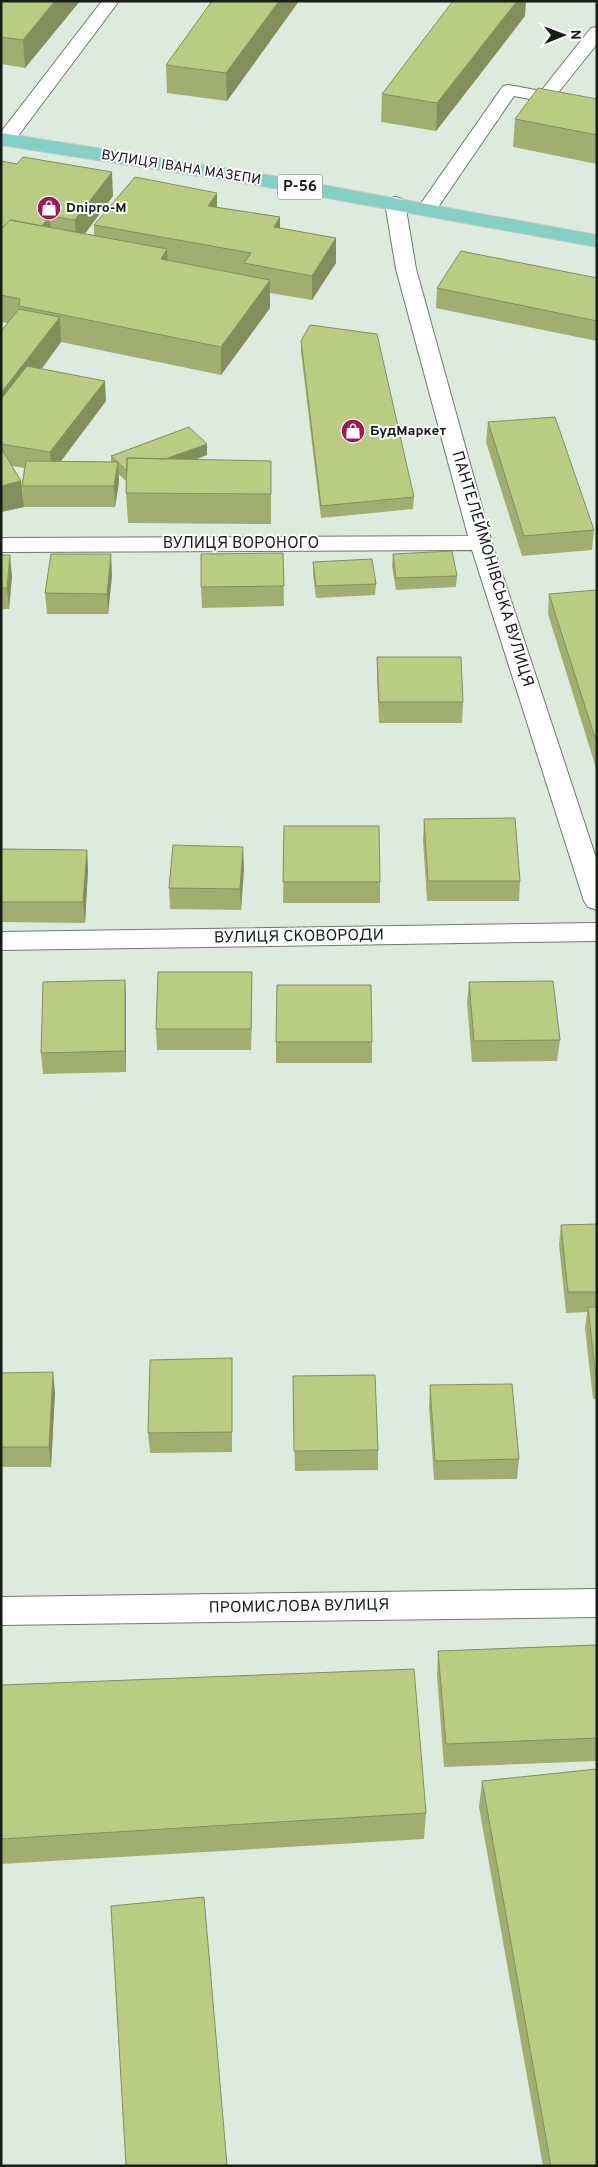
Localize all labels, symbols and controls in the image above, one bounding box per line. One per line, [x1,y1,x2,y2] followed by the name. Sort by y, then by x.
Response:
[538,10,588,60] north arrow
[566,30,583,40] text: N
[100,147,262,189] street label: ВУЛИЦЯ ІВАНА МАЗЕПИ
[278,174,322,200] road number: Р-56
[36,195,62,221] shop icon: Dnipro-M
[66,200,127,217] place label: Dnipro-M
[340,418,366,444] shop icon: БудМаркет
[370,423,446,440] place label: БудМаркет
[447,448,539,689] street label: ПАНТЕЛЕЙМОНІВСЬКА ВУЛИЦЯ
[163,534,319,554] street label: ВУЛИЦЯ ВОРОНОГО
[214,926,384,948] street label: ВУЛИЦЯ СКОВОРОДИ
[209,1595,389,1619] street label: ПРОМИСЛОВА ВУЛИЦЯ

